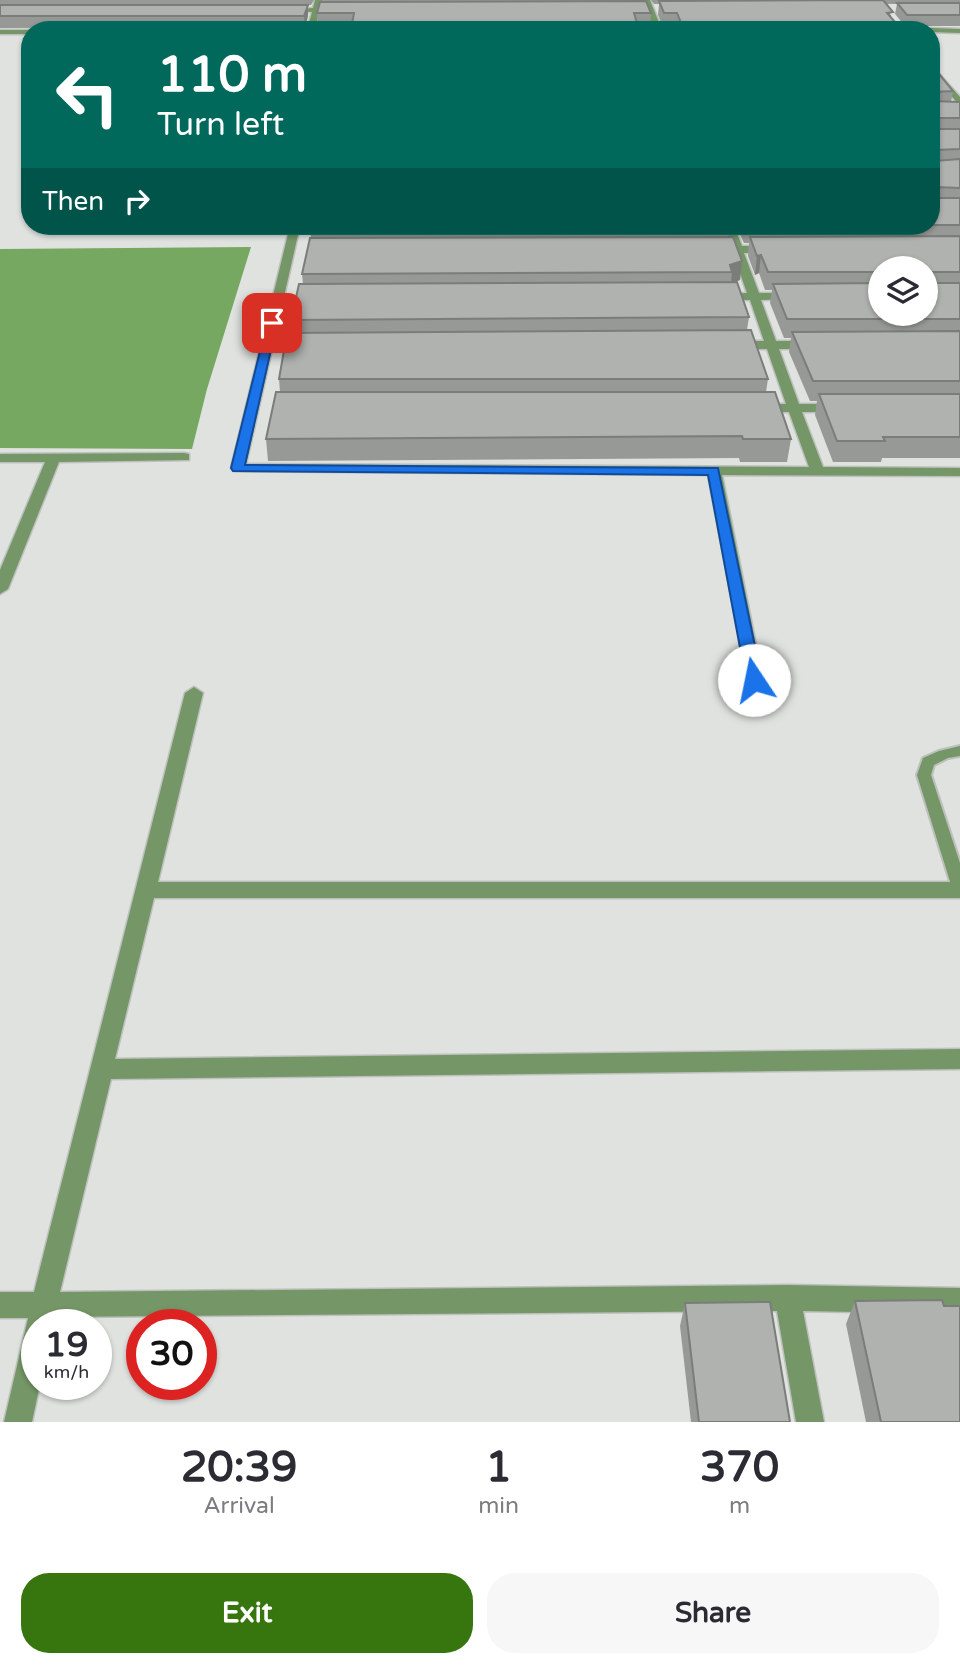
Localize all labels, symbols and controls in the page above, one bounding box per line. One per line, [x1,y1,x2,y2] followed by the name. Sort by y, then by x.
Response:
[157,46,307,105] text: 110 m
[42,49,133,140] icon: left
[157,106,284,144] text: Turn left
[118,182,156,220] icon: right
[42,186,104,217] text: Then
[868,256,938,326] map controls
[868,256,938,326] button: layers
[242,293,302,353] pin
[253,304,291,342] icon: arrive
[717,643,791,717] position arrow
[126,1309,217,1400] speed limit sign: 30
[45,1324,88,1366] text: 19
[44,1361,89,1383] text: km/h
[181,1442,297,1493] text: 20:39
[485,1442,512,1493] text: 1
[700,1442,779,1493] text: 370
[204,1492,275,1520] text: Arrival
[478,1492,519,1520] text: min
[729,1492,750,1520] text: m
[21,1573,473,1653] button: Exit
[487,1573,939,1653] button: Share

